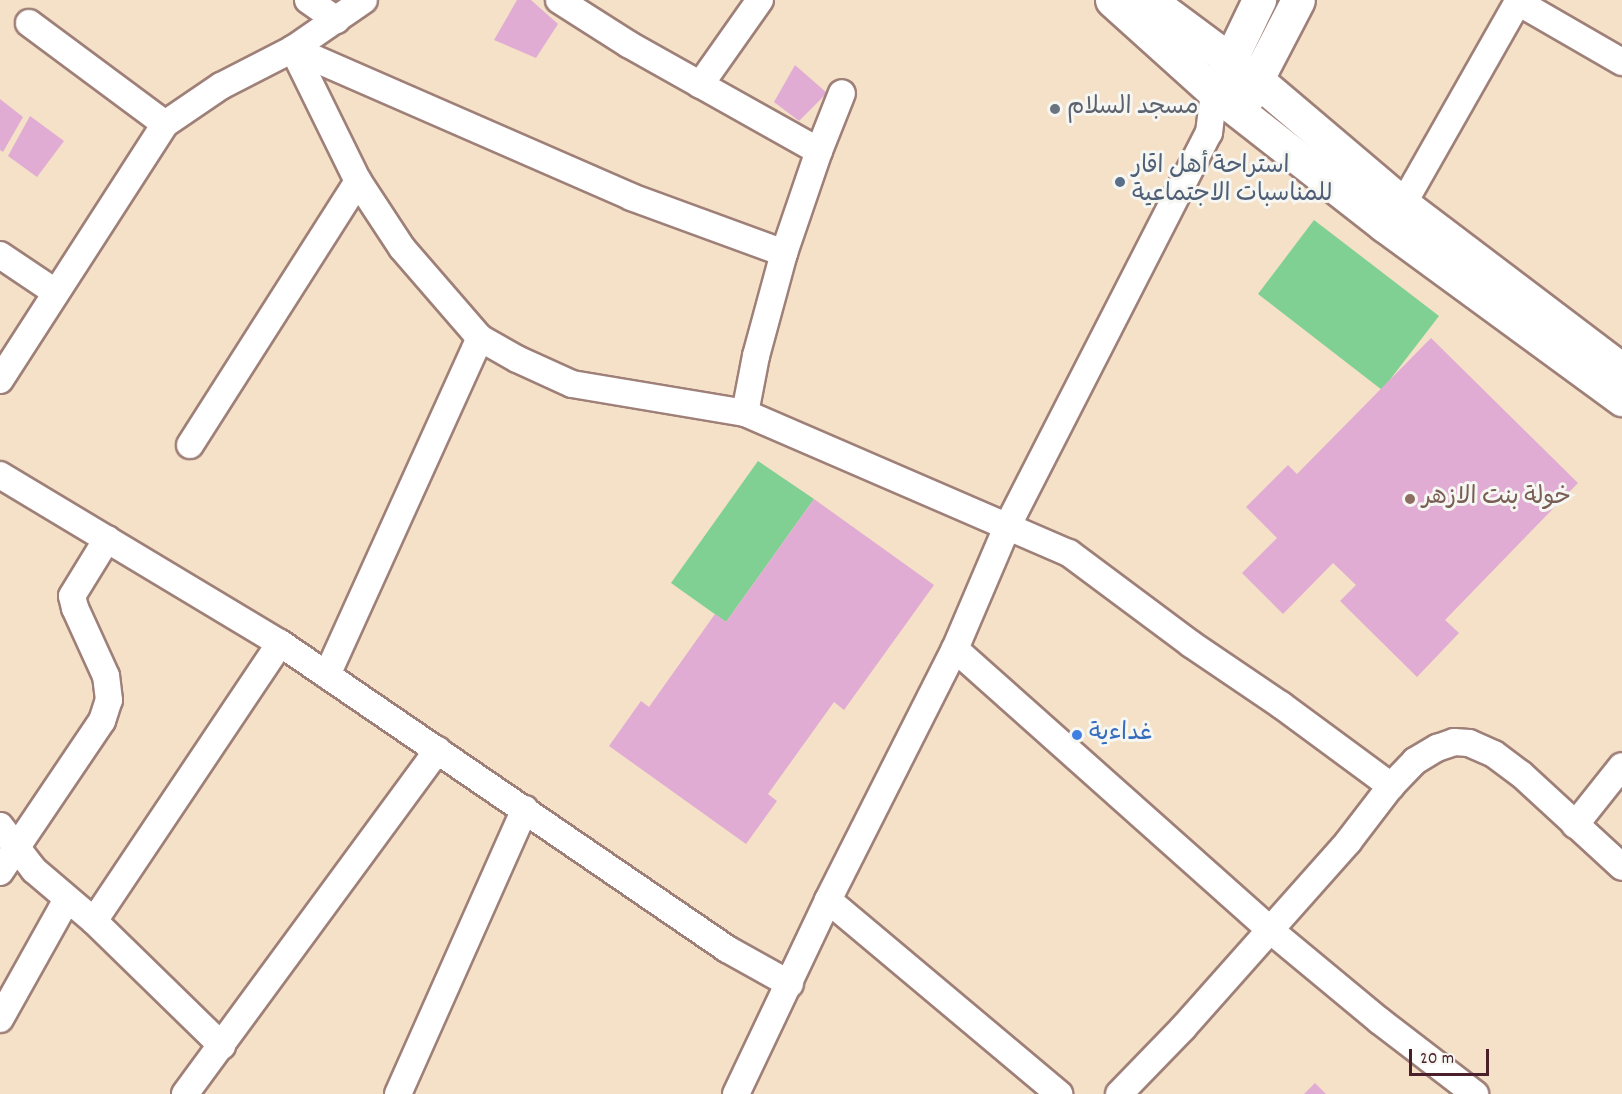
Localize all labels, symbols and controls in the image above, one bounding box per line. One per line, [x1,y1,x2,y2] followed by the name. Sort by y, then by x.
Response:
[1067,95,1198,123] place label: مسجد السلام
[1048,102,1062,116] marker: مسجد السلام
[1132,154,1332,210] place label: استراحة أهل اقار للمناسبات الاجتماعية
[1113,175,1127,189] marker: استراحة أهل اقار للمناسبات الاجتماعية
[1422,485,1571,513] place label: خولة بنت الازهر
[1403,492,1417,506] marker: خولة بنت الازهر
[1089,721,1152,749] place label: غداءية
[1070,728,1084,742] marker: غداءية
[1412,1037,1492,1075] scale bar
[1420,1047,1454,1072] text: 20 m

